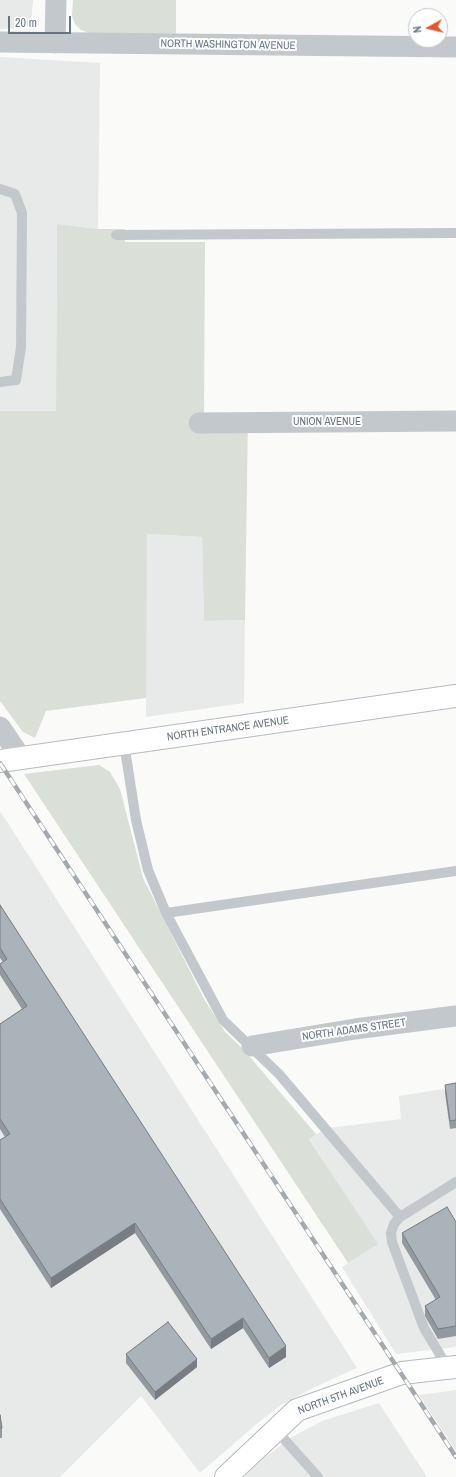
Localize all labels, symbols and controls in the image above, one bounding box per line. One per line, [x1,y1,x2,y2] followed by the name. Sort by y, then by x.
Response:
[10,8,73,34] scale bar
[408,8,448,48] north arrow
[15,15,37,31] text: 20 m
[410,25,424,34] text: N
[160,37,296,53] street label: NORTH WASHINGTON AVENUE
[293,415,361,429] street label: UNION AVENUE
[166,714,290,744] street label: NORTH ENTRANCE AVENUE
[301,1016,407,1044] street label: NORTH ADAMS STREET
[296,1374,386,1418] street label: NORTH 5TH AVENUE

